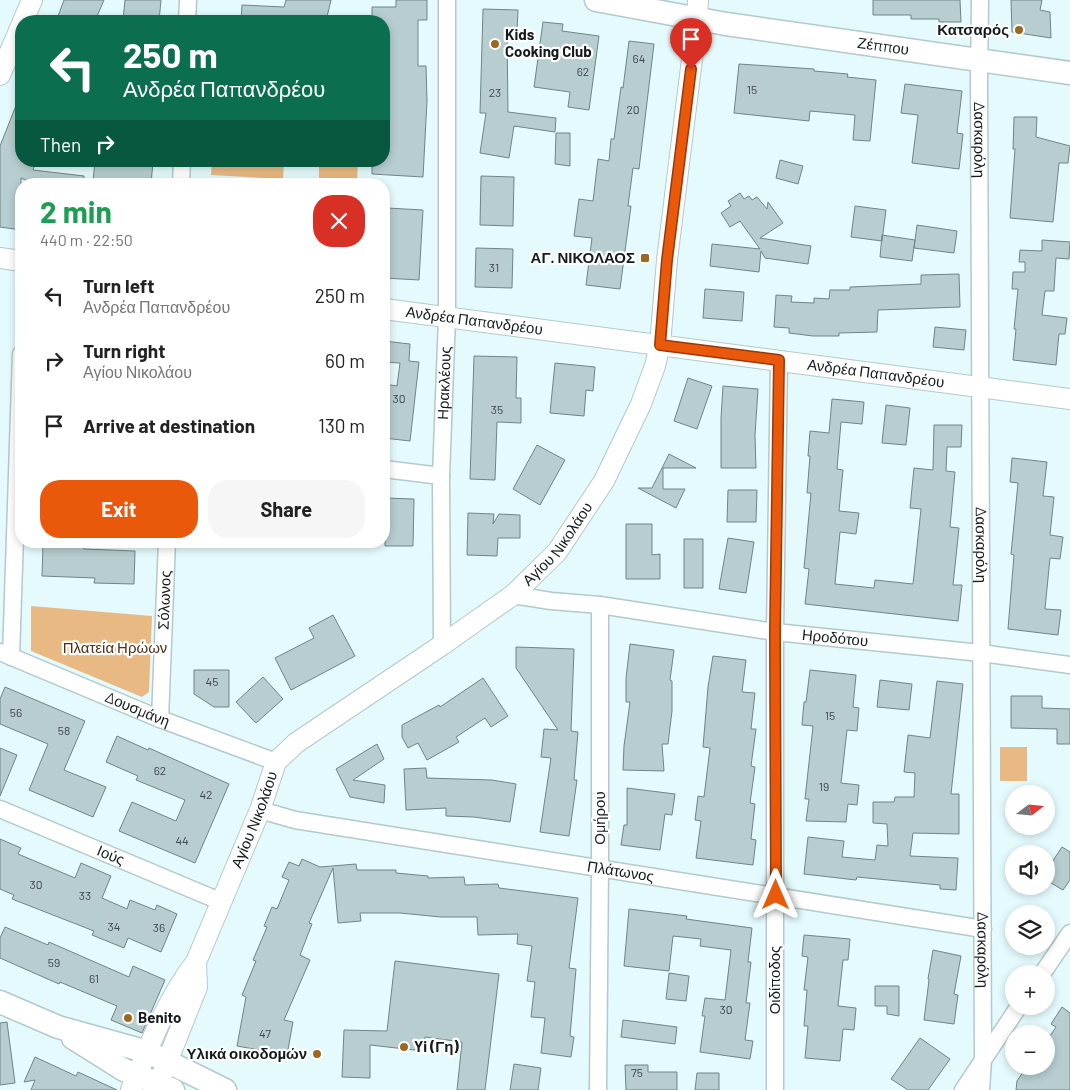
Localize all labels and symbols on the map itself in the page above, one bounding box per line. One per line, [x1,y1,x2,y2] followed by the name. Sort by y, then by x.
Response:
[670,18,712,69] pin
[937,20,1009,38] place label: Κατσαρός
[1013,24,1025,36] marker: Κατσαρός
[505,25,592,60] place label: Kids Cooking Club
[856,33,910,58] street label: Ζέππου
[489,38,501,50] marker: Kids Cooking Club
[633,51,645,65] house number: 64
[577,64,589,78] house number: 62
[747,82,757,96] house number: 15
[489,85,501,99] house number: 23
[626,102,640,116] house number: 20
[971,102,989,178] street label: Δασκαρόλη
[531,248,635,266] place label: ΑΓ. ΝΙΚΟΛΑΟΣ
[639,252,651,264] marker: ΑΓ. ΝΙΚΟΛΑΟΣ
[489,260,499,274] house number: 31
[405,302,544,338] street label: Ανδρέα Παπανδρέου
[433,346,454,420] street label: Ηρακλέους
[806,355,946,390] street label: Ανδρέα Παπανδρέου
[393,391,405,405] house number: 30
[491,402,503,416] house number: 35
[518,498,596,589] street label: Αγίου Νικολάου
[973,507,991,583] street label: Δασκαρόλη
[154,570,174,630] street label: Σόλωνος
[801,625,869,649] street label: Ηροδότου
[63,638,167,656] park label: Πλατεία Ηρώων
[206,674,218,688] house number: 45
[103,687,172,730] street label: Δουσμάνη
[10,705,22,719] house number: 56
[825,708,835,722] house number: 15
[58,723,70,737] house number: 58
[154,763,166,777] house number: 62
[227,769,280,870] street label: Αγίου Νικολάου
[819,779,829,793] house number: 19
[1005,785,1055,835] north arrow
[199,787,213,801] house number: 42
[590,791,608,845] street label: Ομήρου
[175,833,189,847] house number: 44
[95,841,127,868] street label: Ιούς
[586,856,655,885] street label: Πλάτωνος
[749,868,801,920] position arrow
[30,877,42,891] house number: 30
[79,888,91,902] house number: 33
[974,912,993,988] street label: Δασκαρόλη
[108,919,120,933] house number: 34
[153,920,165,934] house number: 36
[765,946,783,1014] street label: Οιδίποδος
[48,955,60,969] house number: 59
[89,971,99,985] house number: 61
[720,1002,732,1016] house number: 30
[138,1008,181,1026] place label: Benito
[122,1012,134,1024] marker: Benito
[259,1026,271,1040] house number: 47
[414,1037,459,1055] place label: Yi (Γη)
[398,1041,410,1053] marker: Yi (Γη)
[187,1044,307,1062] place label: Υλικά οικοδομών
[311,1048,323,1060] marker: Υλικά οικοδομών
[631,1065,643,1079] house number: 75

